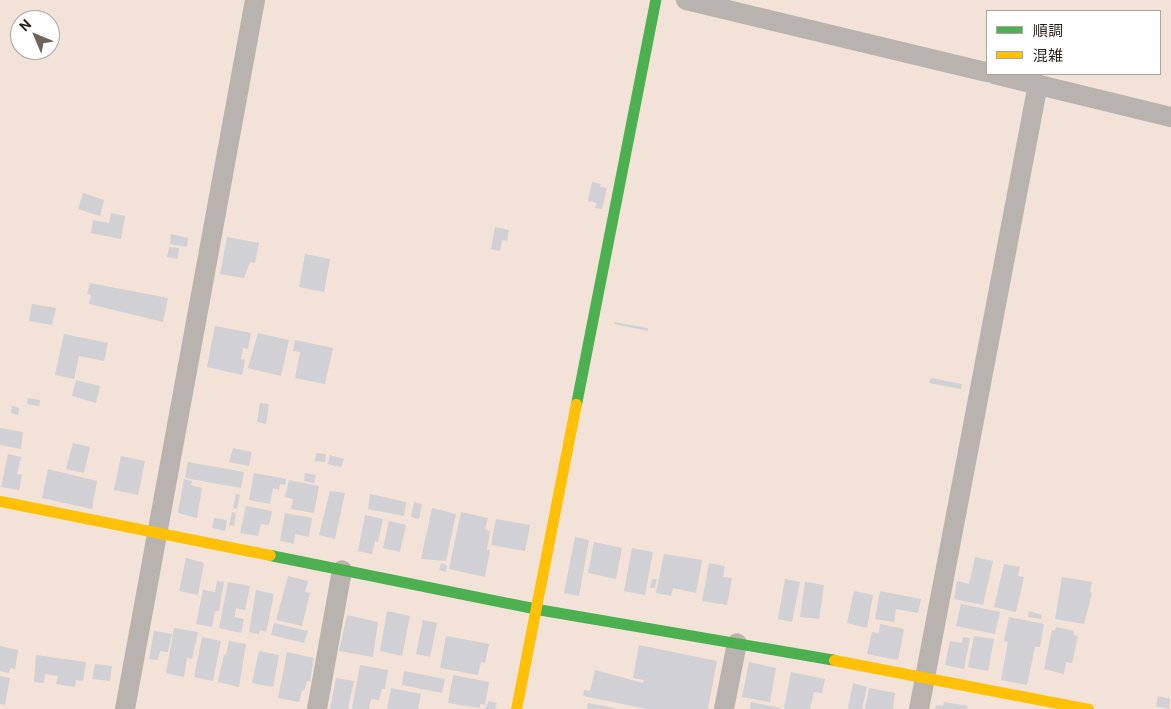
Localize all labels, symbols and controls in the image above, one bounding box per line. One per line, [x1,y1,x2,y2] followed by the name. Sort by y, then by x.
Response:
[10,10,60,60] north arrow
[986,10,1161,75] legend
[16,16,34,34] text: N
[1033,22,1063,40] text: 順調
[1033,47,1063,65] text: 混雑

